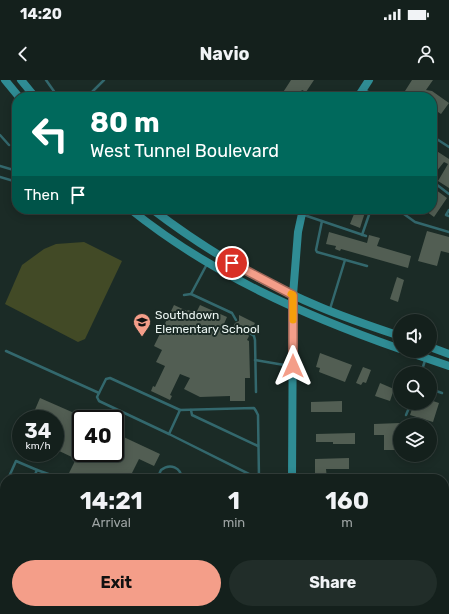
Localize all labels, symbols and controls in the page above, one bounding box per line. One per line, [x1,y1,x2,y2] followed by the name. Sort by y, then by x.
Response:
[20,5,62,23] text: 14:20
[12,43,34,65] icon: back
[199,43,250,65] text: Navio
[415,43,437,65] icon: person
[90,106,160,139] text: 80 m
[24,108,76,160] icon: left
[90,140,279,162] text: West Tunnel Boulevard
[67,184,89,206] icon: arrive
[24,186,59,204] text: Then
[215,246,249,280] pin
[221,252,243,274] icon: arrive
[155,308,260,336] place label: Southdown Elementary School
[132,312,152,337] school or university icon: Southdown Elementary School
[393,314,437,462] map controls
[393,314,437,358] button: sound
[272,345,314,387] position arrow
[393,366,437,410] button: search
[72,410,124,462] speed limit sign: 40
[393,418,437,462] button: layers
[25,419,51,443] text: 34
[26,440,50,452] text: km/h
[80,487,143,515] text: 14:21
[228,487,240,515] text: 1
[325,487,369,515] text: 160
[92,515,131,530] text: Arrival
[223,515,245,530] text: min
[341,515,353,530] text: m
[12,560,221,606] button: Exit
[229,560,437,606] button: Share

